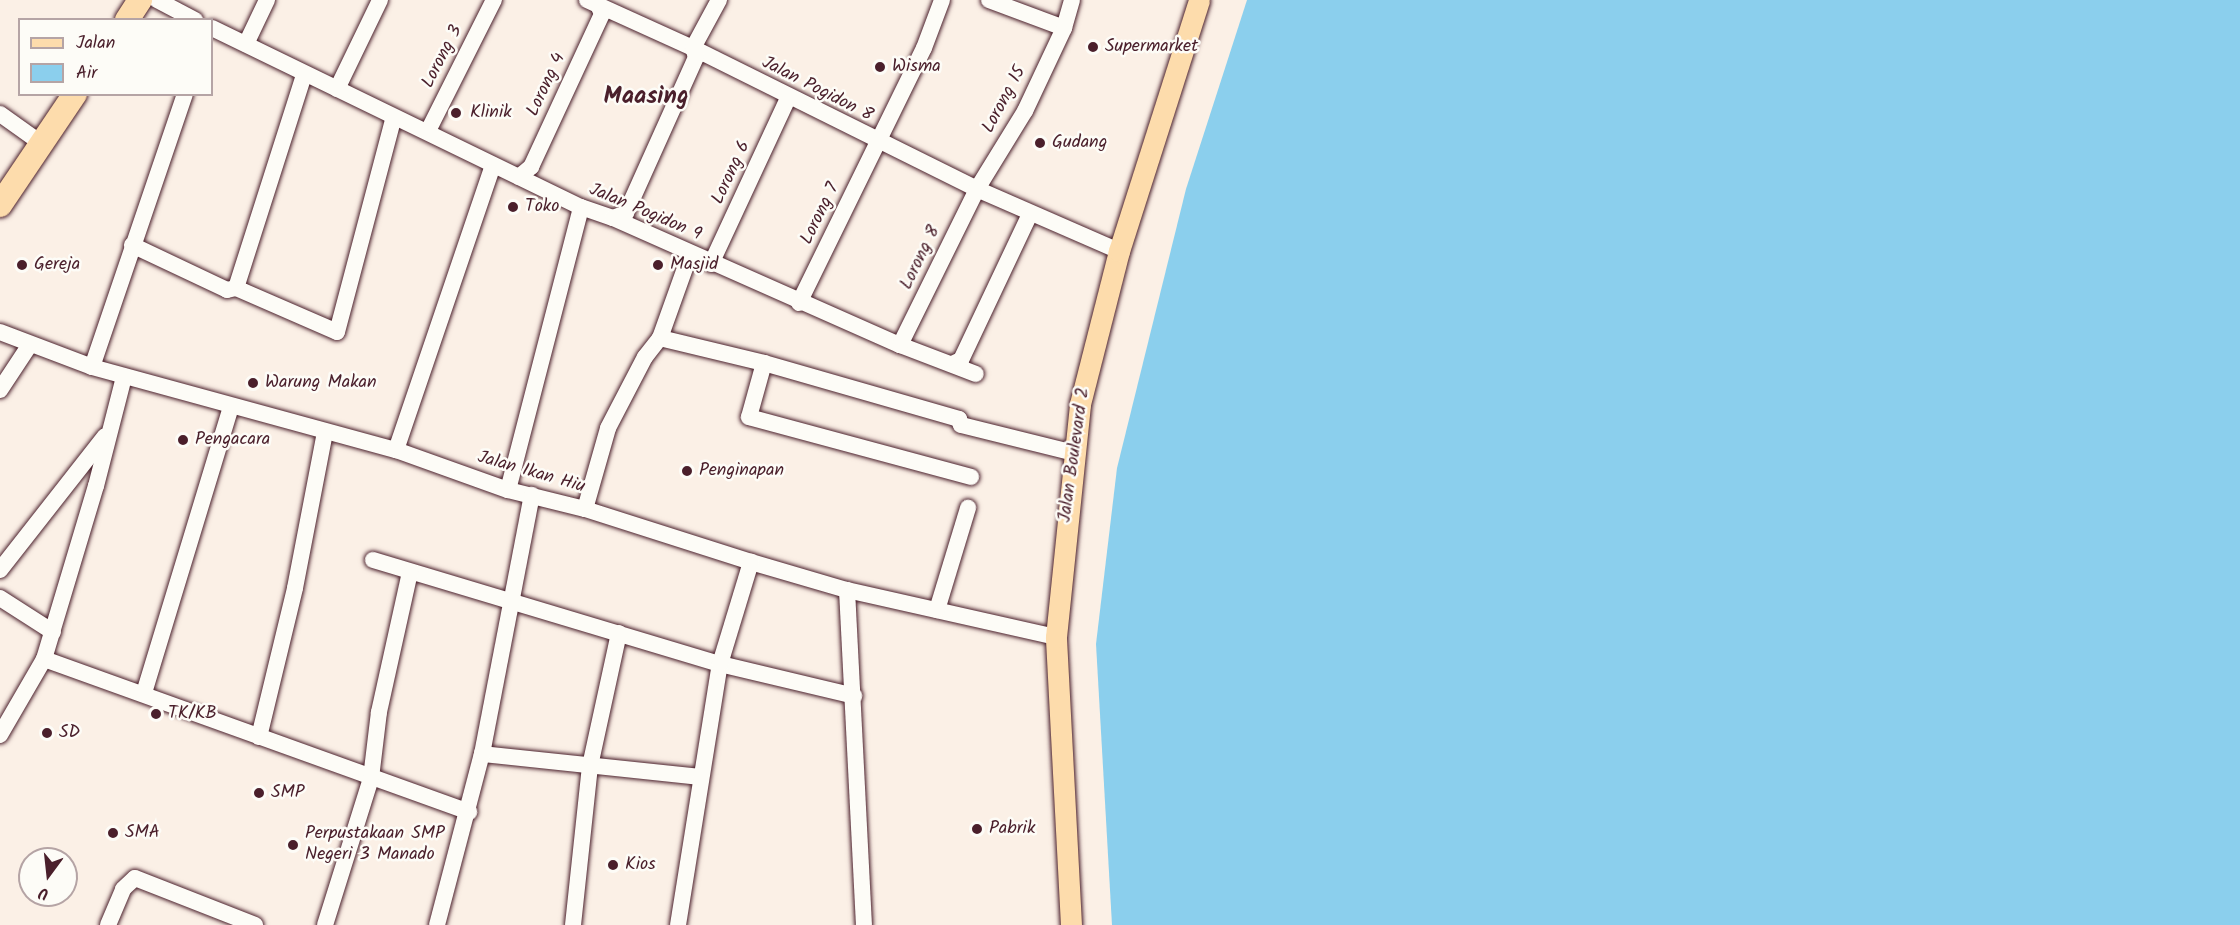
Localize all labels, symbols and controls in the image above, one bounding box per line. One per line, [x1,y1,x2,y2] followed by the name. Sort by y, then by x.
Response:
[18,18,213,96] legend
[418,22,468,92] street label: Lorong 3
[76,29,115,58] text: Jalan
[1105,36,1198,58] place label: Supermarket
[1086,40,1100,54] marker: Supermarket
[523,50,571,120] street label: Lorong 4
[758,53,876,127] street label: Jalan Pogidon 8
[892,56,941,78] place label: Wisma
[76,59,97,88] text: Air
[873,60,887,74] marker: Wisma
[978,63,1032,137] street label: Lorong 15
[604,83,688,111] district label: Maasing
[470,102,512,124] place label: Klinik
[447,104,465,122] marker: Klinik
[1052,132,1107,154] place label: Gudang
[1033,136,1047,150] marker: Gudang
[708,138,756,208] street label: Lorong 6
[586,180,704,246] street label: Jalan Pogidon 9
[797,180,845,248] street label: Lorong 7
[525,196,559,218] place label: Toko
[506,200,520,214] marker: Toko
[896,223,946,293] street label: Lorong 8
[34,254,80,276] place label: Gereja
[670,254,718,276] place label: Masjid
[15,258,29,272] marker: Gereja
[651,258,665,272] marker: Masjid
[265,372,377,394] place label: Warung Makan
[246,376,260,390] marker: Warung Makan
[1055,386,1095,524] street label: Jalan Boulevard 2
[195,429,270,451] place label: Pengacara
[176,433,190,447] marker: Pengacara
[475,447,587,499] street label: Jalan Ikan Hiu
[699,460,784,482] place label: Penginapan
[680,464,694,478] marker: Penginapan
[168,703,217,725] place label: TK/KB
[149,707,163,721] marker: TK/KB
[59,722,80,744] place label: SD
[40,726,54,740] marker: SD
[271,782,305,804] place label: SMP
[252,786,266,800] marker: SMP
[989,818,1035,840] place label: Pabrik
[125,822,160,844] place label: SMA
[970,822,984,836] marker: Pabrik
[305,824,445,866] place label: Perpustakaan SMP Negeri 3 Manado
[106,826,120,840] marker: SMA
[286,838,300,852] marker: Perpustakaan SMP Negeri 3 Manado
[18,847,78,907] north arrow
[625,854,656,876] place label: Kios
[606,858,620,872] marker: Kios
[36,880,52,906] text: U

